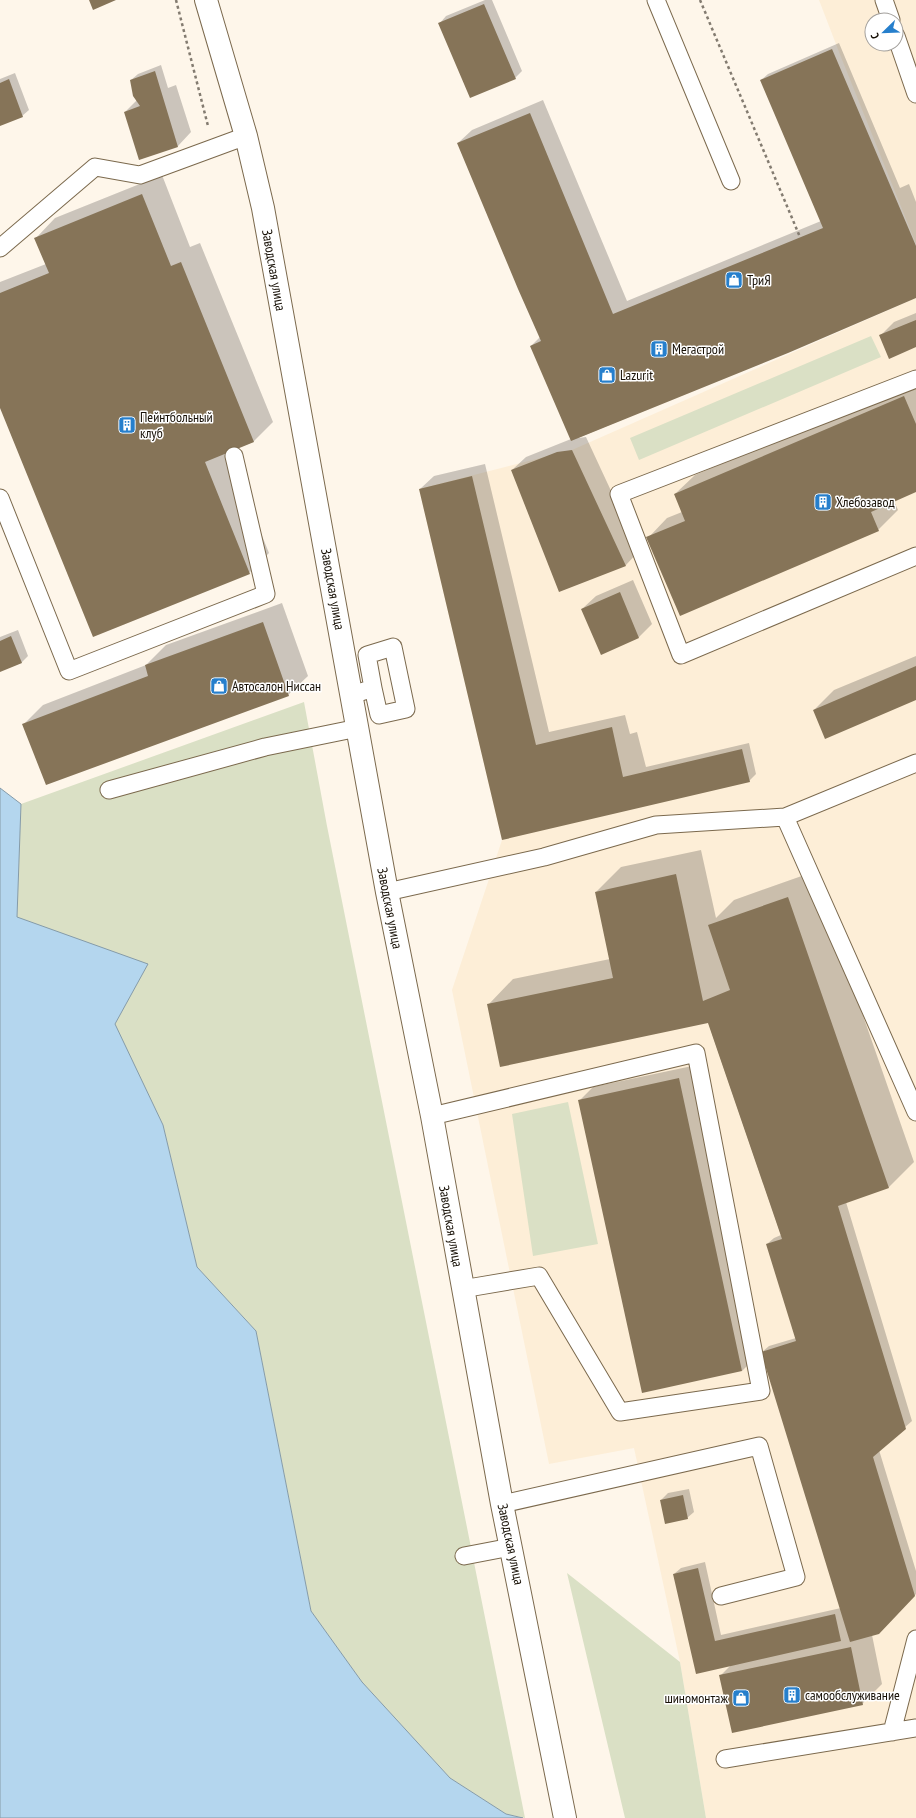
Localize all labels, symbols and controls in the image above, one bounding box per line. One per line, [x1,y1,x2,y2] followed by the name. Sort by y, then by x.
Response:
[864,12,904,52] north arrow
[867,31,882,41] text: С
[258,228,290,312] street label: Заводская улица
[724,270,744,290] shop icon: ТриЯ
[747,271,771,289] place label: ТриЯ
[649,339,669,359] building icon: Мегастрой
[672,340,724,358] place label: Мегастрой
[597,365,617,385] shop icon: Lazurit
[620,366,653,384] place label: Lazurit
[140,408,213,442] place label: Пейнтбольный клуб
[117,415,137,435] building icon: Пейнтбольный клуб
[813,492,833,512] building icon: Хлебозавод
[836,493,895,511] place label: Хлебозавод
[317,547,349,631] street label: Заводская улица
[209,676,229,696] shop icon: Автосалон Ниссан
[232,677,321,695] place label: Автосалон Ниссан
[373,866,407,950] street label: Заводская улица
[435,1184,467,1268] street label: Заводская улица
[494,1502,528,1586] street label: Заводская улица
[782,1685,802,1705] building icon: самообслуживание
[805,1686,900,1704] place label: самообслуживание
[731,1688,751,1708] shop icon: шиномонтаж
[664,1689,728,1707] place label: шиномонтаж

